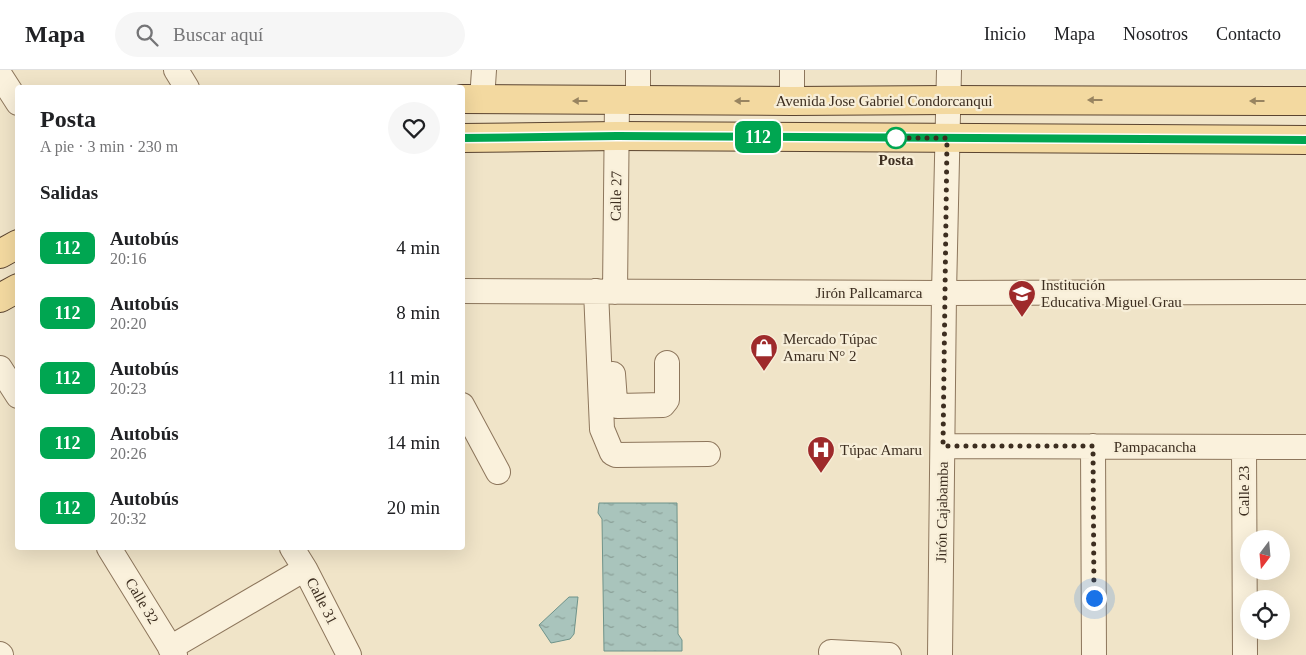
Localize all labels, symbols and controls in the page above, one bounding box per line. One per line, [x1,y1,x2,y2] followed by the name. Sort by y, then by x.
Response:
[115,12,465,57] search box
[25,21,85,47] text: Mapa
[133,21,161,49] icon: search
[173,24,263,45] text: Buscar aquí
[984,24,1026,44] text: Inicio
[1054,24,1095,44] text: Mapa
[1123,24,1188,44] text: Nosotros
[1216,24,1281,44] text: Contacto
[776,93,992,109] street label: Avenida Jose Gabriel Condorcanqui
[1087,96,1103,104] one-way arrow
[572,97,588,105] one-way arrow
[734,97,750,105] one-way arrow
[1249,97,1265,105] one-way arrow
[388,102,440,154] button: heart
[40,106,96,132] text: Posta
[729,121,787,153] line badge: 112
[745,127,771,147] text: 112
[885,127,907,149] marker: Posta
[40,138,178,155] text: A pie · 3 min · 230 m
[879,152,914,168] place label: Posta
[608,170,624,221] street label: Calle 27
[40,182,98,203] text: Salidas
[110,228,179,249] text: Autobús
[396,237,440,258] text: 4 min
[54,238,81,258] text: 112
[110,250,146,267] text: 20:16
[1041,277,1182,310] place label: Institución Educativa Miguel Grau
[1007,279,1037,318] school or university icon: Institución Educativa Miguel Grau
[815,285,923,301] street label: Jirón Pallcamarca
[110,293,179,314] text: Autobús
[396,302,440,323] text: 8 min
[54,303,81,323] text: 112
[110,315,146,332] text: 20:20
[783,331,878,364] place label: Mercado Túpac Amaru N° 2
[749,333,779,372] shop icon: Mercado Túpac Amaru N° 2
[110,358,179,379] text: Autobús
[387,367,440,388] text: 11 min
[54,368,81,388] text: 112
[110,380,146,397] text: 20:23
[110,423,179,444] text: Autobús
[387,432,440,453] text: 14 min
[54,433,81,453] text: 112
[806,435,836,474] hospital icon: Túpac Amaru
[1114,439,1197,455] street label: Pampacancha
[840,442,923,458] place label: Túpac Amaru
[110,445,146,462] text: 20:26
[933,461,951,563] street label: Jirón Cajabamba
[1236,466,1252,516] street label: Calle 23
[110,488,179,509] text: Autobús
[387,497,440,518] text: 20 min
[54,498,81,518] text: 112
[110,510,146,527] text: 20:32
[1240,530,1290,580] north arrow
[1240,530,1290,640] map controls
[122,575,162,627] street label: Calle 32
[303,575,341,627] street label: Calle 31
[1082,586,1107,611] your location
[1240,590,1290,640] button: locate

